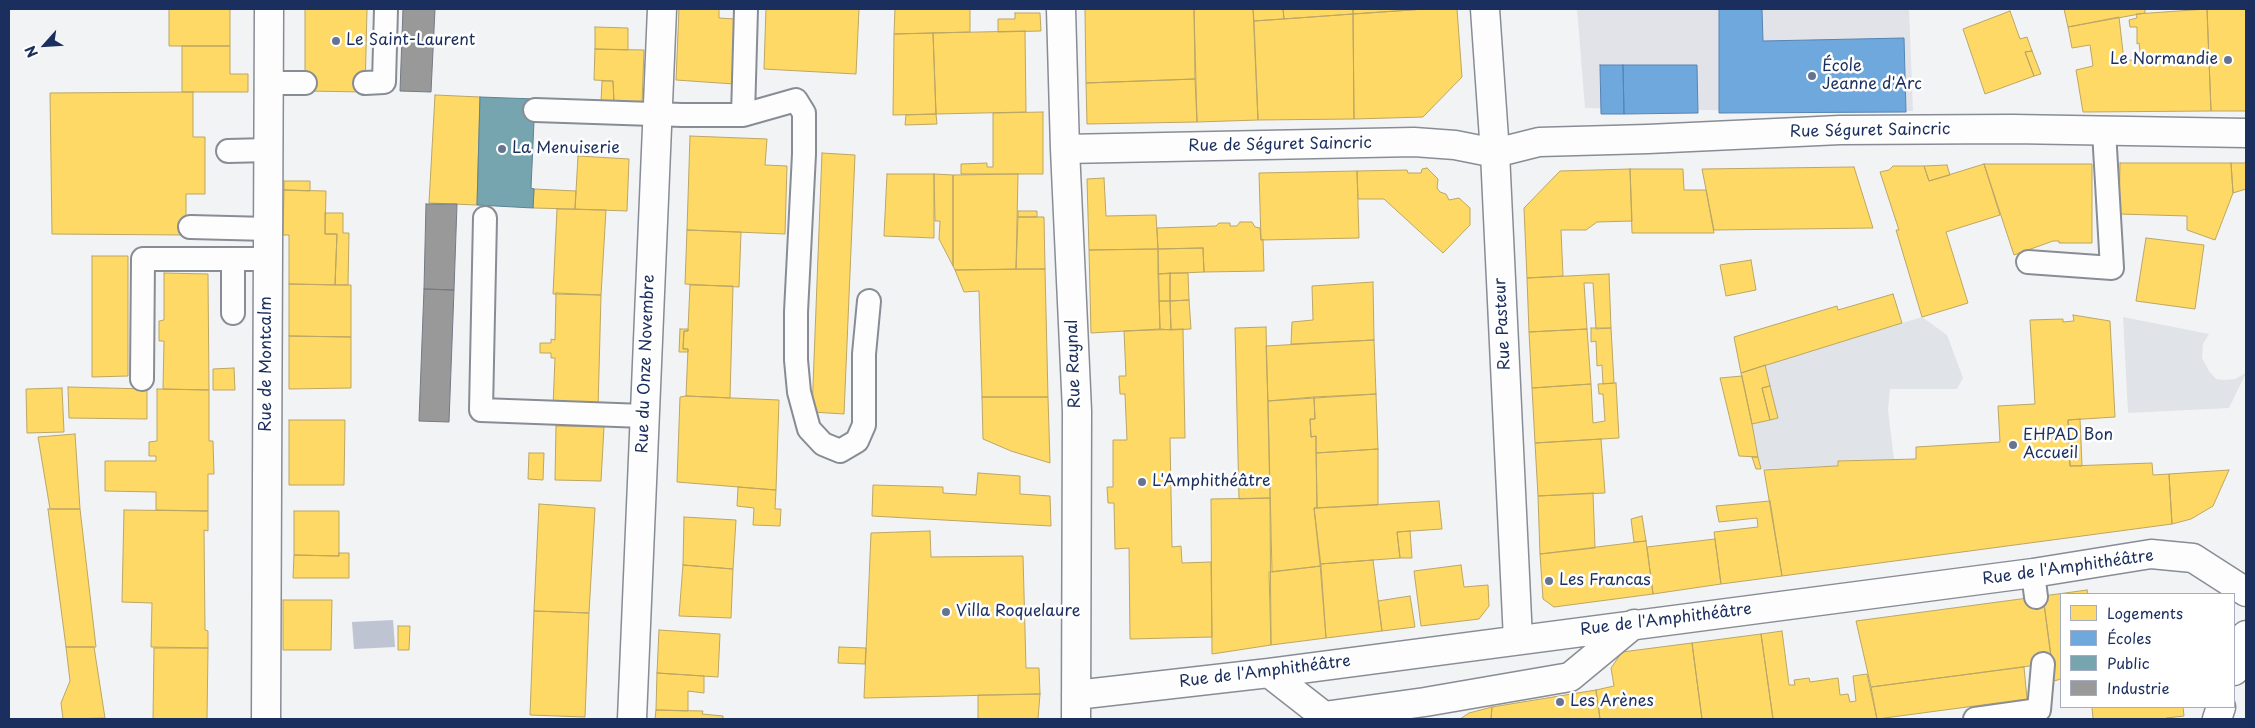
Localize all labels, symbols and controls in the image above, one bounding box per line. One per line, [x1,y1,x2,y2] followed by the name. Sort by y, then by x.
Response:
[20,20,70,70] north arrow
[346,31,475,51] place label: Le Saint-Laurent
[330,35,342,47] marker: Le Saint-Laurent
[19,42,43,61] text: N
[2110,50,2218,70] place label: Le Normandie
[2222,54,2234,66] marker: Le Normandie
[1822,57,1922,95] place label: École Jeanne d'Arc
[1806,70,1818,82] marker: École Jeanne d'Arc
[1790,120,1950,142] street label: Rue Séguret Saincric
[1188,134,1372,156] street label: Rue de Séguret Saincric
[512,139,620,159] place label: La Menuiserie
[496,143,508,155] marker: La Menuiserie
[633,274,659,454] street label: Rue du Onze Novembre
[1491,277,1515,371] street label: Rue Pasteur
[257,296,277,432] street label: Rue de Montcalm
[1063,319,1085,409] street label: Rue Raynal
[2023,426,2113,464] place label: EHPAD Bon Accueil
[2007,439,2019,451] marker: EHPAD Bon Accueil
[1152,472,1270,492] place label: L'Amphithéâtre
[1136,476,1148,488] marker: L'Amphithéâtre
[1981,546,2155,590] street label: Rue de l'Amphithéâtre
[1559,571,1651,591] place label: Les Francas
[1543,575,1555,587] marker: Les Francas
[2060,593,2235,708] legend
[1579,600,1753,640] street label: Rue de l'Amphithéâtre
[2107,601,2183,624] text: Logements
[956,602,1080,622] place label: Villa Roquelaure
[940,606,952,618] marker: Villa Roquelaure
[2107,626,2151,649] text: Écoles
[2107,651,2150,674] text: Public
[1178,652,1352,692] street label: Rue de l'Amphithéâtre
[2107,676,2169,699] text: Industrie
[1570,692,1654,712] place label: Les Arènes
[1554,696,1566,708] marker: Les Arènes

